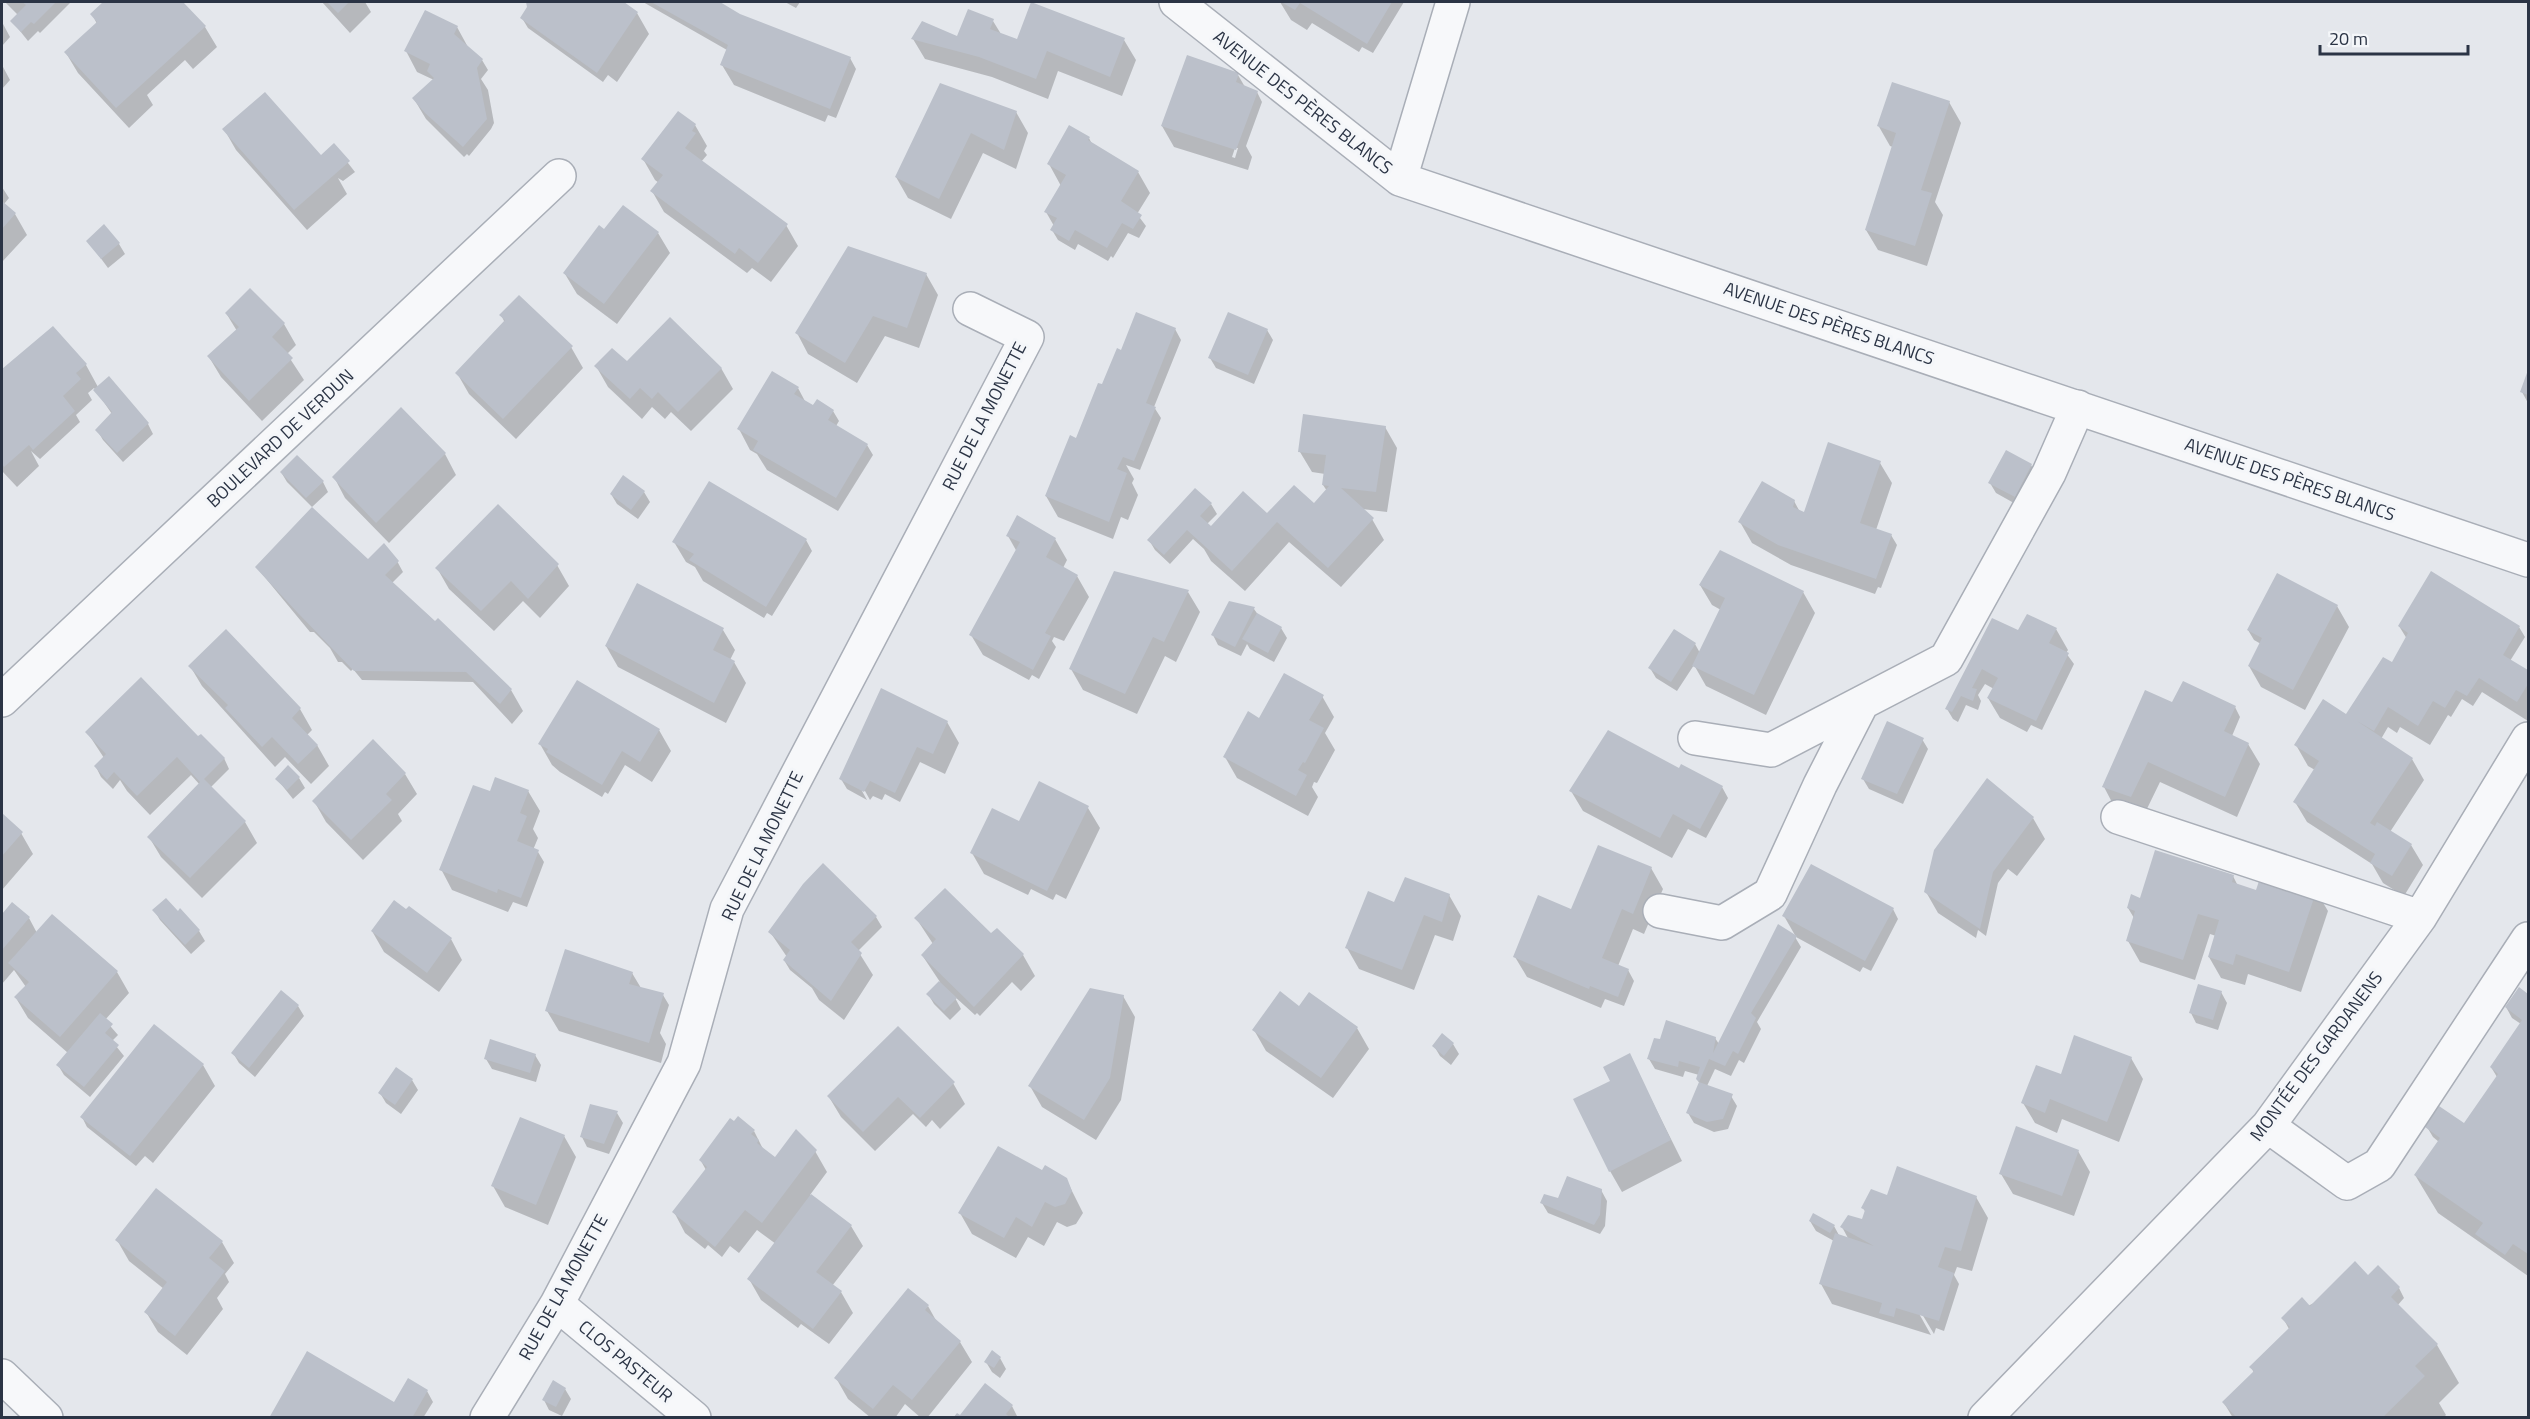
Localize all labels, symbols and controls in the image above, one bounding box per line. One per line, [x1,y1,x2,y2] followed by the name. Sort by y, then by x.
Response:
[2320,18,2468,56] scale bar
[1208,23,1398,181] street label: AVENUE DES PÈRES BLANCS
[2329,25,2368,52] text: 20 m
[1720,274,1938,372] street label: AVENUE DES PÈRES BLANCS
[935,337,1033,495] street label: RUE DE LA MONETTE
[200,362,360,514] street label: BOULEVARD DE VERDUN
[2181,430,2399,528] street label: AVENUE DES PÈRES BLANCS
[714,767,810,925] street label: RUE DE LA MONETTE
[2243,965,2389,1147] street label: MONTÉE DES GARDANENS
[512,1209,614,1365] street label: RUE DE LA MONETTE
[573,1313,679,1409] street label: CLOS PASTEUR

